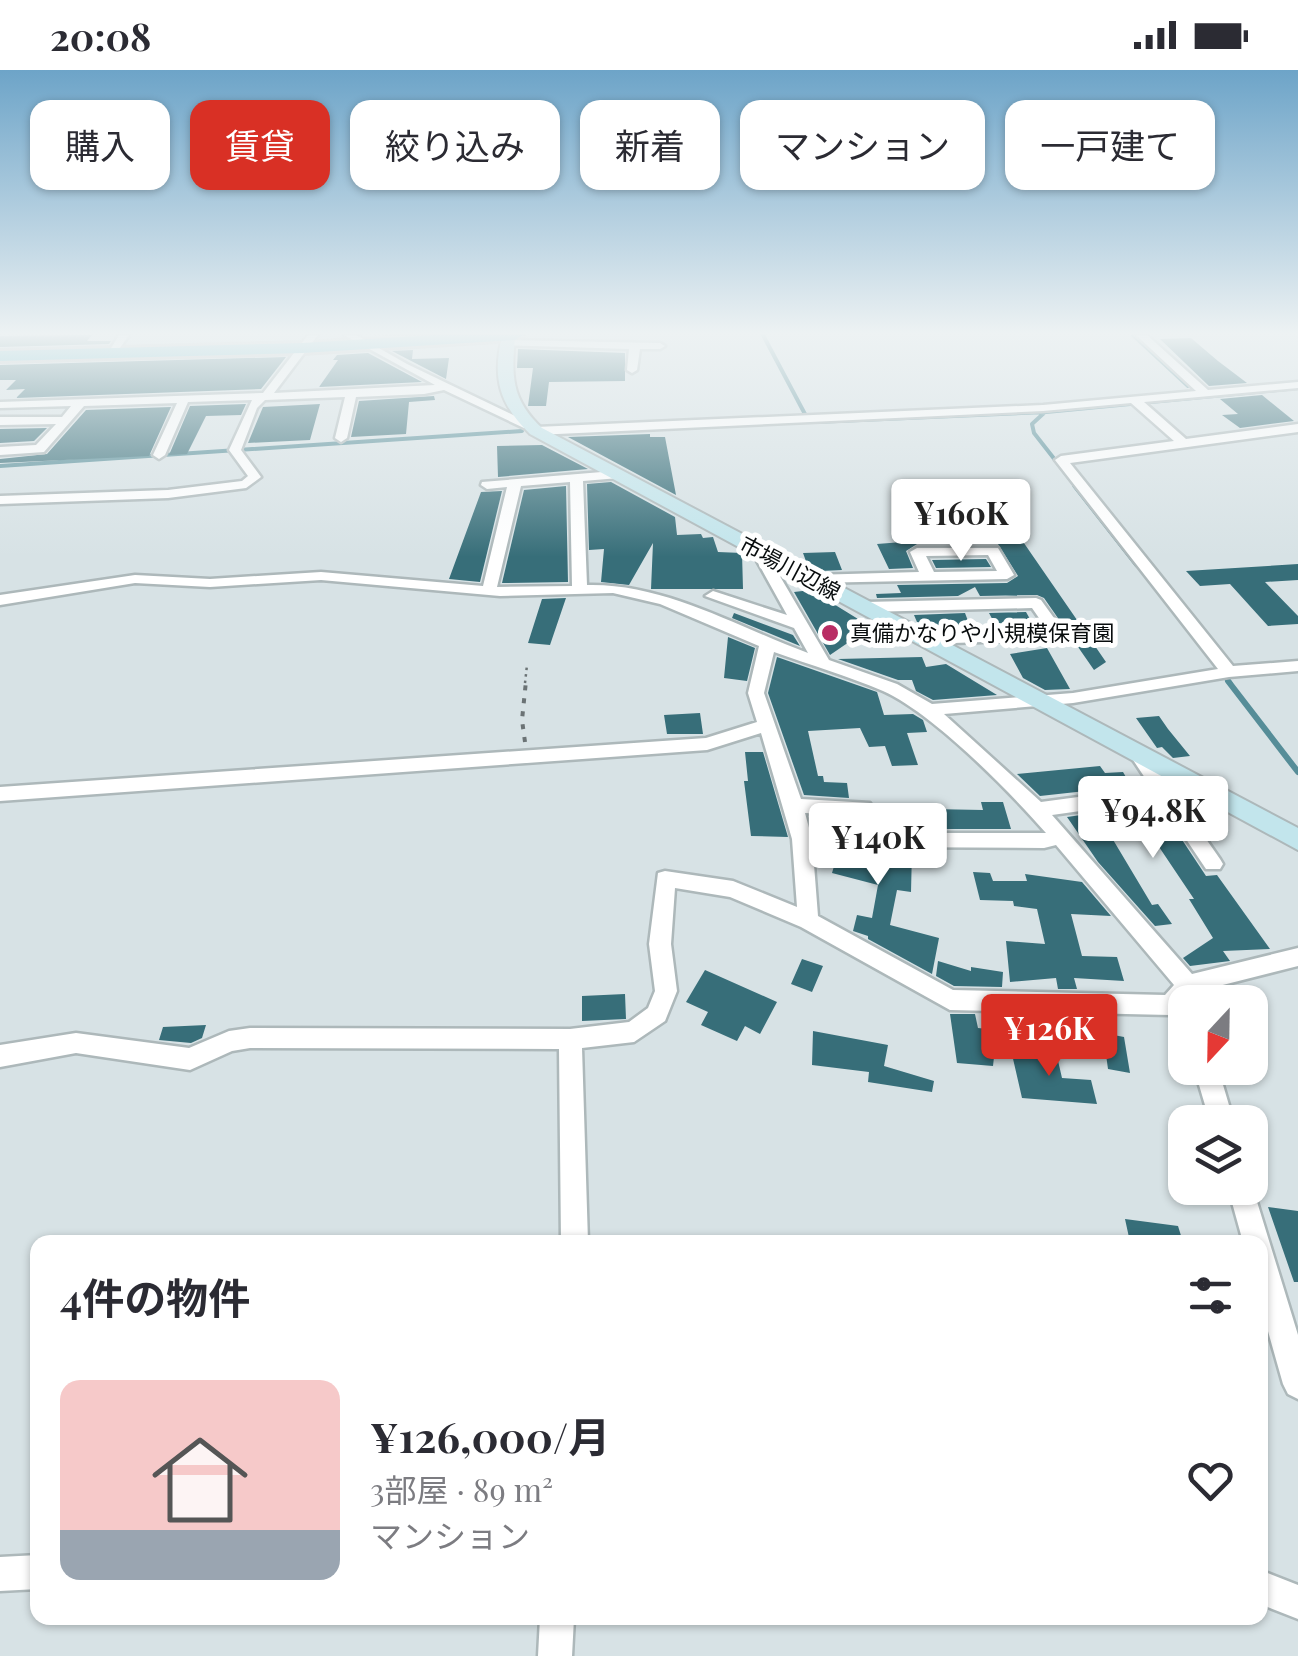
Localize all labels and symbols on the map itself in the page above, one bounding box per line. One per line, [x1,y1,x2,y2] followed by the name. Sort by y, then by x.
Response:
[891,479,1031,564] pin: ¥160K
[735,528,846,606] street label: 市場川辺線
[850,617,1114,647] place label: 真備かなりや小規模保育園
[819,622,841,644] marker: 真備かなりや小規模保育園
[1072,776,1234,861] pin: ¥94.8K
[808,803,948,888] pin: ¥140K
[1168,985,1268,1085] north arrow
[979,994,1119,1079] pin: ¥126K

